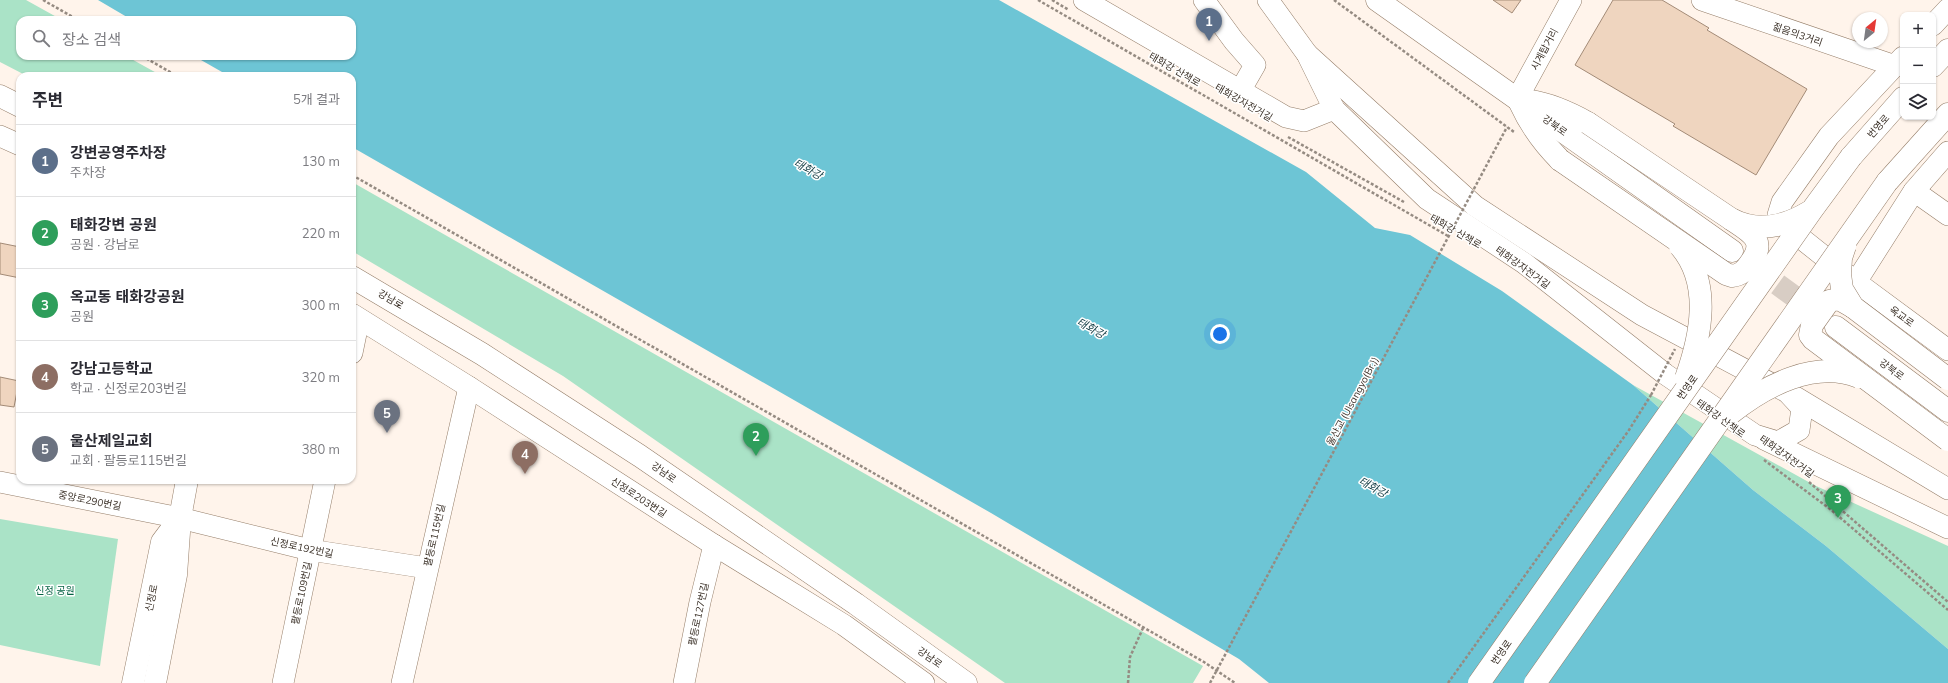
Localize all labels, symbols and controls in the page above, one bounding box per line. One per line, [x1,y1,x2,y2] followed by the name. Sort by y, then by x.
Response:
[1196,8,1222,41] pin: 1
[1852,12,1888,48] north arrow
[1900,12,1936,120] map controls
[1900,12,1936,48] button: +
[16,16,356,60] search box
[1771,20,1825,49] street label: 젊음의3거리
[1528,26,1561,73] street label: 시계탑거리
[30,27,52,49] icon: search
[62,30,121,49] text: 장소 검색
[1900,48,1936,84] button: −
[1146,49,1203,90] street label: 태화강 산책로
[1213,81,1275,124] street label: 태화강자전거길
[1900,84,1936,120] button: layers
[32,89,63,110] text: 주변
[293,91,340,107] text: 5개 결과
[1540,112,1570,139] street label: 강북로
[1864,112,1892,141] street label: 번영로
[70,143,167,162] text: 강변공영주차장
[41,153,49,169] text: 1
[302,153,340,169] text: 130 m
[791,156,826,183] water label: 태화강
[70,164,106,180] text: 주차장
[1427,211,1484,252] street label: 태화강 산책로
[70,215,157,234] text: 태화강변 공원
[41,225,49,241] text: 2
[302,225,340,241] text: 220 m
[70,236,140,252] text: 공원 · 강남로
[1493,243,1553,292] street label: 태화강자전거길
[70,287,185,306] text: 옥교동 태화강공원
[376,287,406,312] street label: 강남로
[41,297,49,313] text: 3
[302,297,340,313] text: 300 m
[1887,303,1917,330] street label: 옥교로
[70,308,94,324] text: 공원
[1074,315,1109,342] water label: 태화강
[1210,324,1230,344] your location
[1323,355,1381,448] street label: 울산교 (Ulsangyo(Br.))
[1877,356,1907,383] street label: 강북로
[70,359,153,378] text: 강남고등학교
[41,369,49,385] text: 4
[302,369,340,385] text: 320 m
[1674,372,1701,402] street label: 번영로
[70,380,187,396] text: 학교 · 신정로203번길
[1693,396,1748,441] street label: 태화강 산책로
[374,400,400,433] pin: 5
[743,423,769,456] pin: 2
[70,431,153,450] text: 울산제일교회
[1757,432,1817,481] street label: 태화강자전거길
[41,441,49,457] text: 5
[302,441,340,457] text: 380 m
[512,441,538,474] pin: 4
[70,452,187,468] text: 교회 · 팔등로115번길
[649,459,679,486] street label: 강남로
[1356,474,1391,501] water label: 태화강
[608,475,669,520] street label: 신정로203번길
[1825,485,1851,518] pin: 3
[57,488,123,513] street label: 중앙로290번길
[421,502,448,568] street label: 팔등로115번길
[269,534,335,561] street label: 신정로192번길
[288,560,315,626] street label: 팔등로109번길
[685,581,712,647] street label: 팔등로127번길
[142,583,161,613] street label: 신정로
[35,584,75,597] park label: 신정 공원
[1488,637,1515,667] street label: 번영로
[915,644,945,671] street label: 강남로

